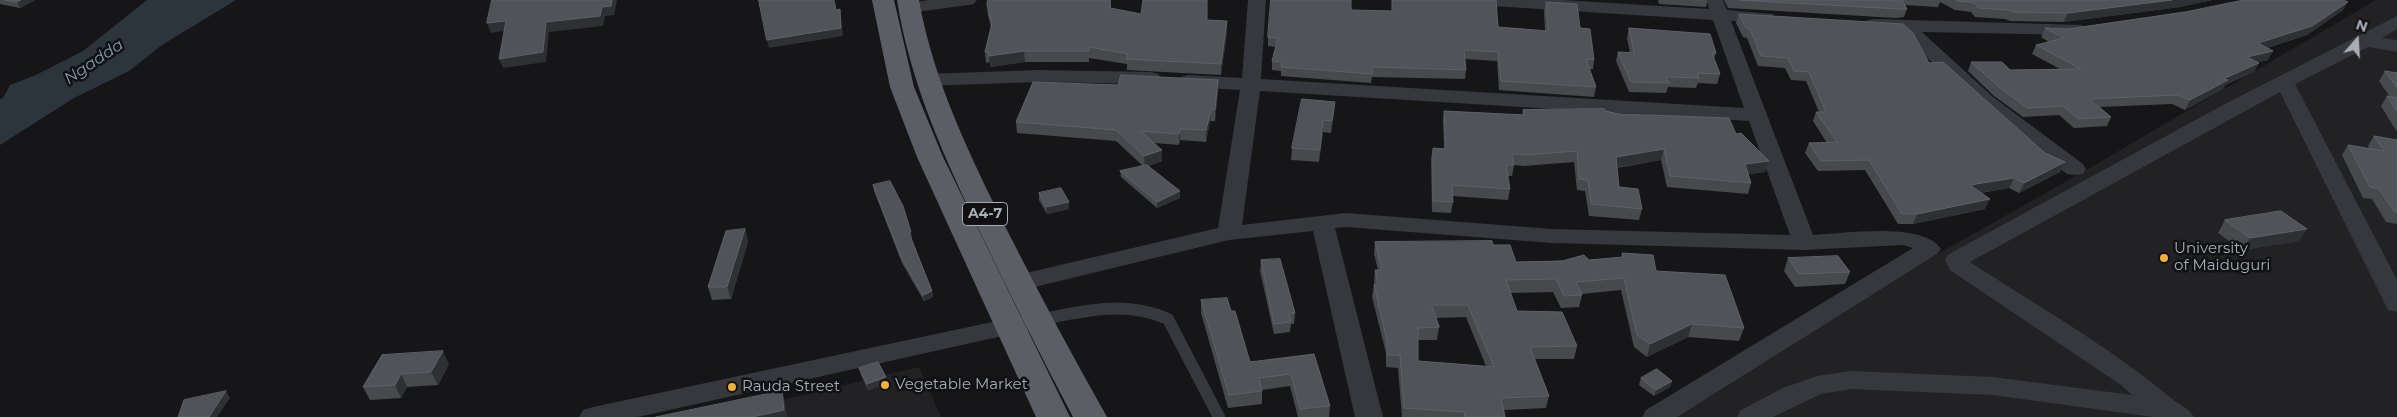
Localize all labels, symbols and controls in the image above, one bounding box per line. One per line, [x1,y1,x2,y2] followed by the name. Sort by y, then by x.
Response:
[2332,15,2382,65] north arrow
[2354,15,2370,36] text: N
[61,35,127,89] water label: Ngadda
[962,202,1008,225] road number: A4-7
[2174,240,2270,275] place label: University of Maiduguri
[2158,252,2170,264] marker: University of Maiduguri
[895,376,1028,394] place label: Vegetable Market
[742,378,840,396] place label: Rauda Street
[879,379,891,391] marker: Vegetable Market
[726,381,738,393] marker: Rauda Street

